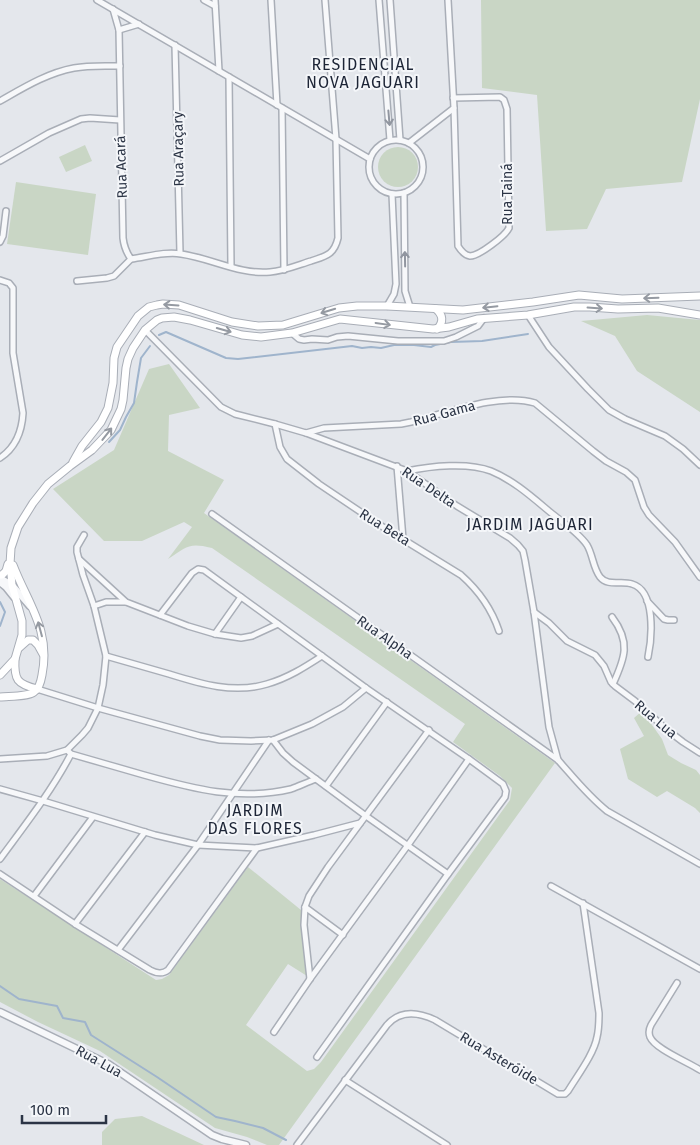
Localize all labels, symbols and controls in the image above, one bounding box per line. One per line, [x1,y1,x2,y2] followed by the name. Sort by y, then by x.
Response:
[306,55,420,92] district label: RESIDENCIAL NOVA JAGUARI
[384,110,393,126] one-way arrow
[169,111,188,187] street label: Rua Araçary
[112,135,131,199] street label: Rua Acará
[499,163,516,225] street label: Rua Tainá
[400,251,410,268] one-way arrow
[644,293,660,303] one-way arrow
[163,300,179,309] one-way arrow
[482,302,498,312] one-way arrow
[587,303,603,312] one-way arrow
[321,307,337,316] one-way arrow
[375,319,391,329] one-way arrow
[215,325,231,335] one-way arrow
[411,397,477,430] street label: Rua Gama
[101,428,112,441] one-way arrow
[399,463,459,512] street label: Rua Delta
[356,505,413,550] street label: Rua Beta
[466,515,594,534] district label: JARDIM JAGUARI
[354,612,416,663] street label: Rua Alpha
[35,621,45,637] one-way arrow
[631,697,680,742] street label: Rua Lua
[207,801,303,838] district label: JARDIM DAS FLORES
[457,1028,541,1088] street label: Rua Asteróide
[73,1042,125,1081] street label: Rua Lua
[22,1092,106,1124] scale bar
[30,1101,70,1119] text: 100 m

